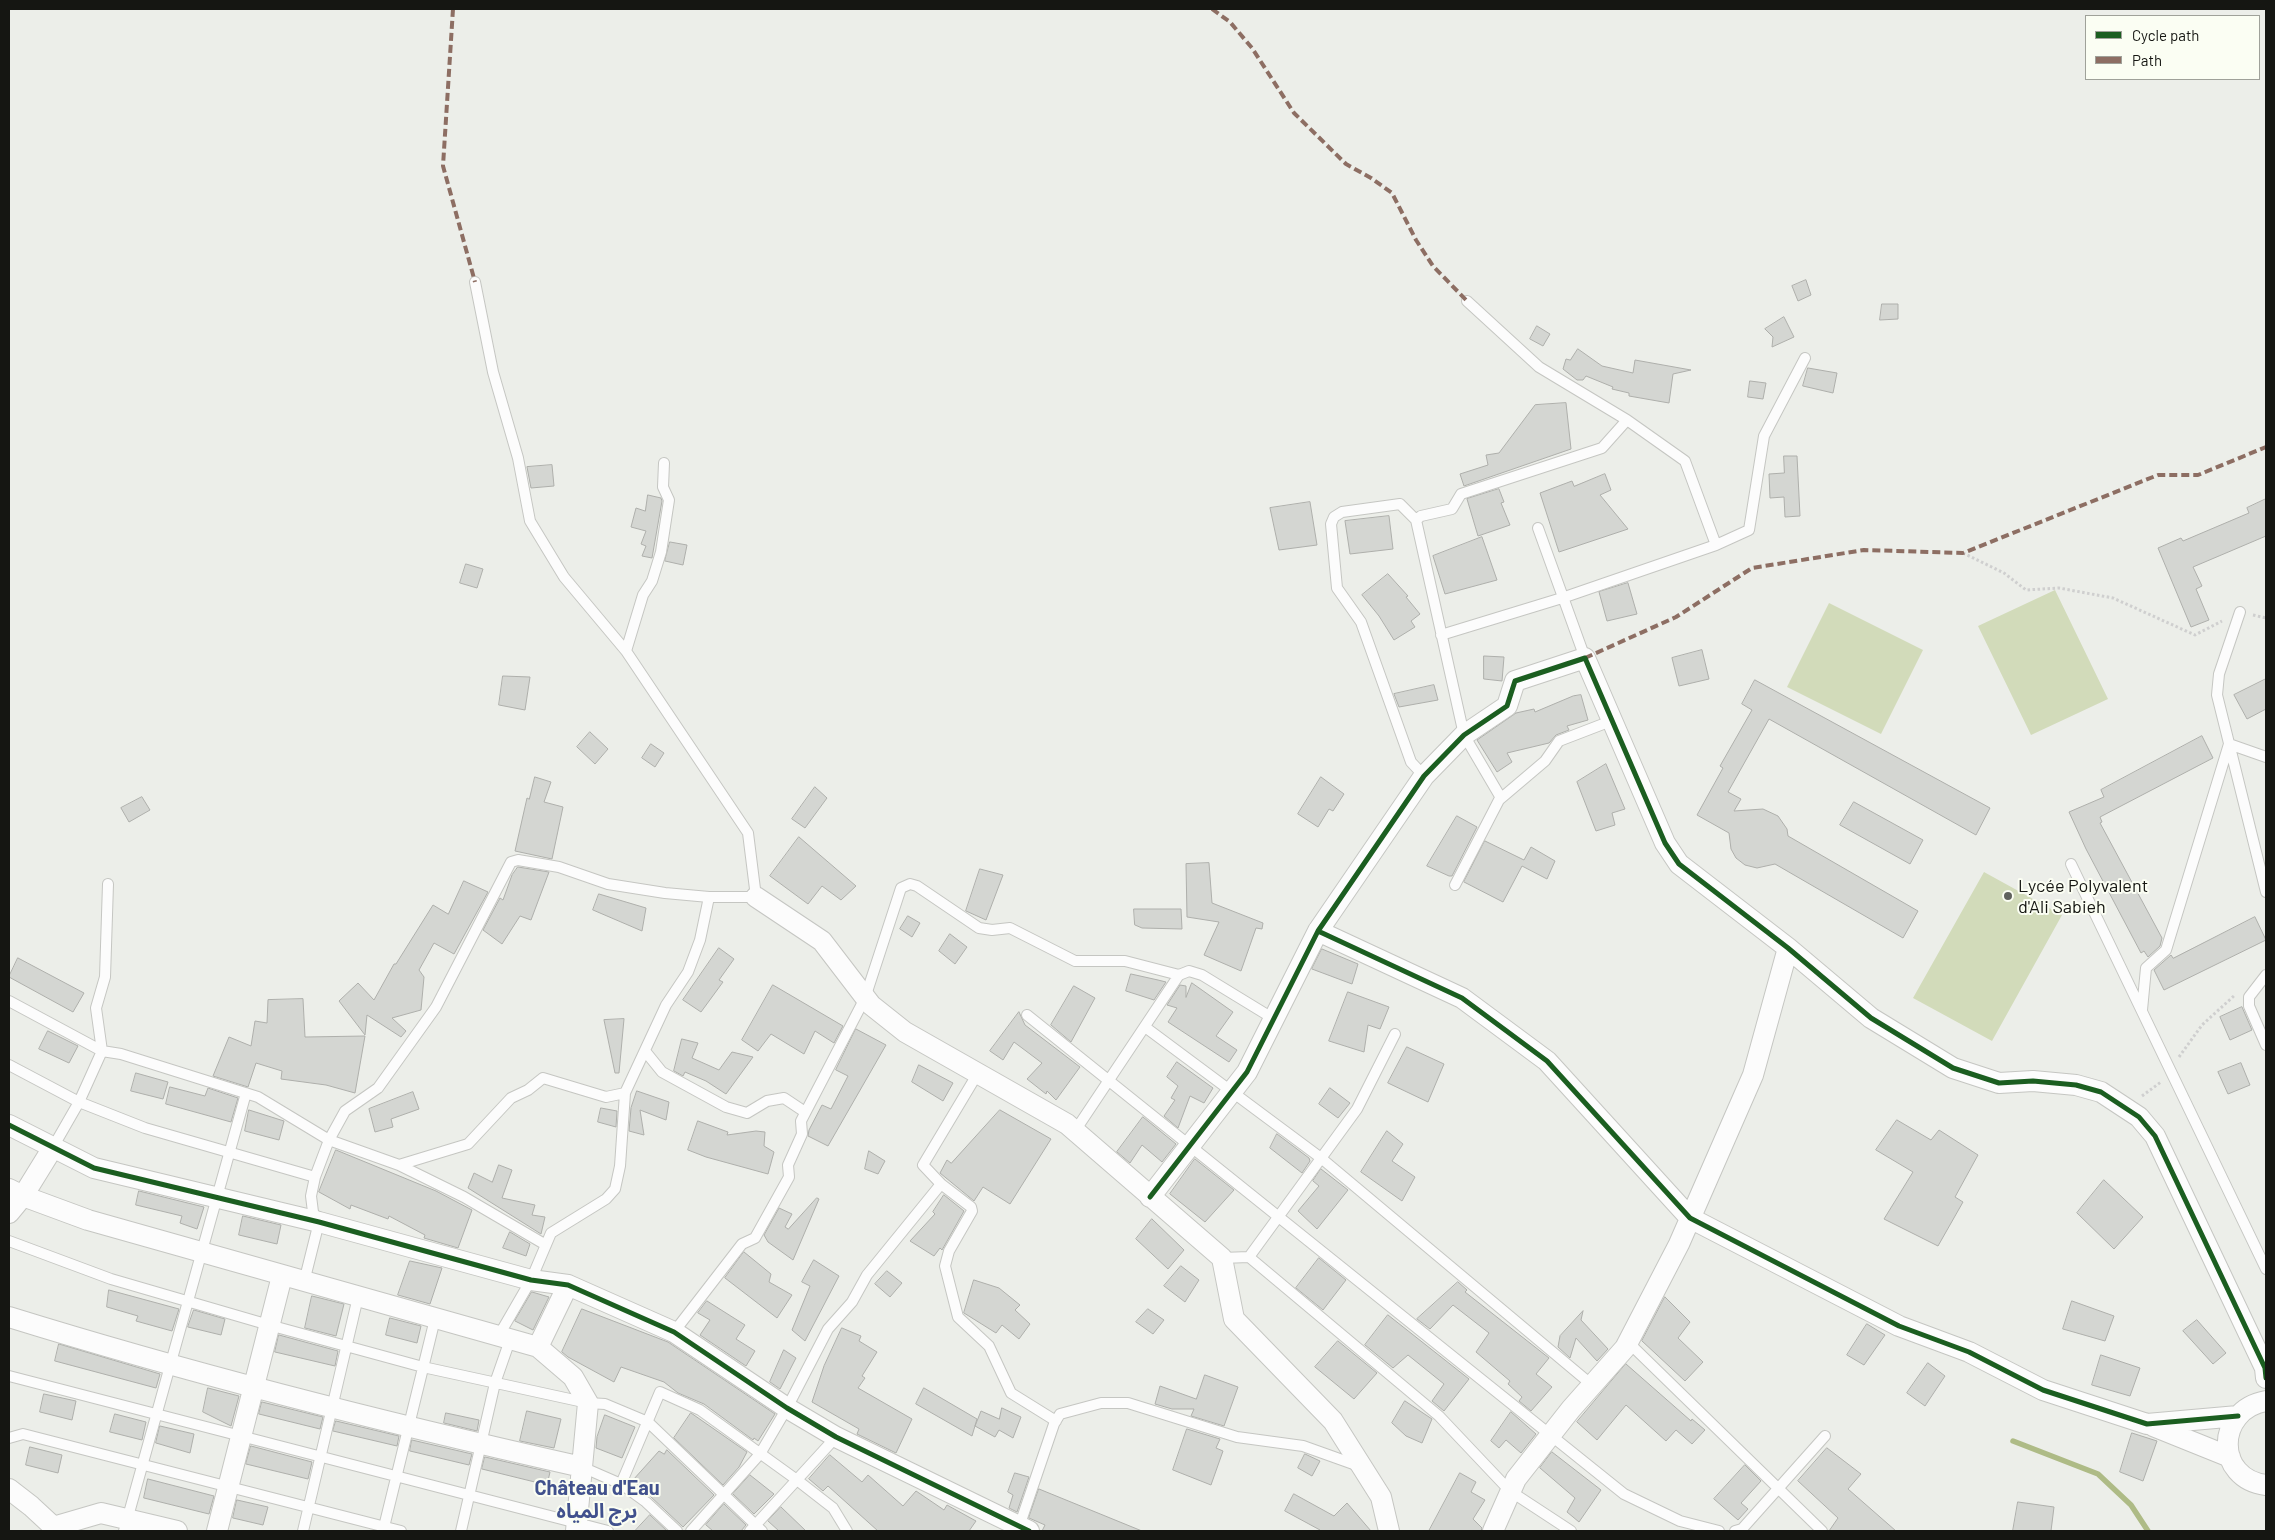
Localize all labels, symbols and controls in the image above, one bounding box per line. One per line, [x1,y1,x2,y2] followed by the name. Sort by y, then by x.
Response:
[2085,15,2260,80] legend
[2132,26,2199,44] text: Cycle path
[2132,51,2162,69] text: Path
[2018,875,2148,918] place label: Lycée Polyvalent d'Ali Sabieh
[2002,890,2014,902] marker: Lycée Polyvalent d'Ali Sabieh
[534,1476,660,1523] district label: Château d'Eau برج المياه

